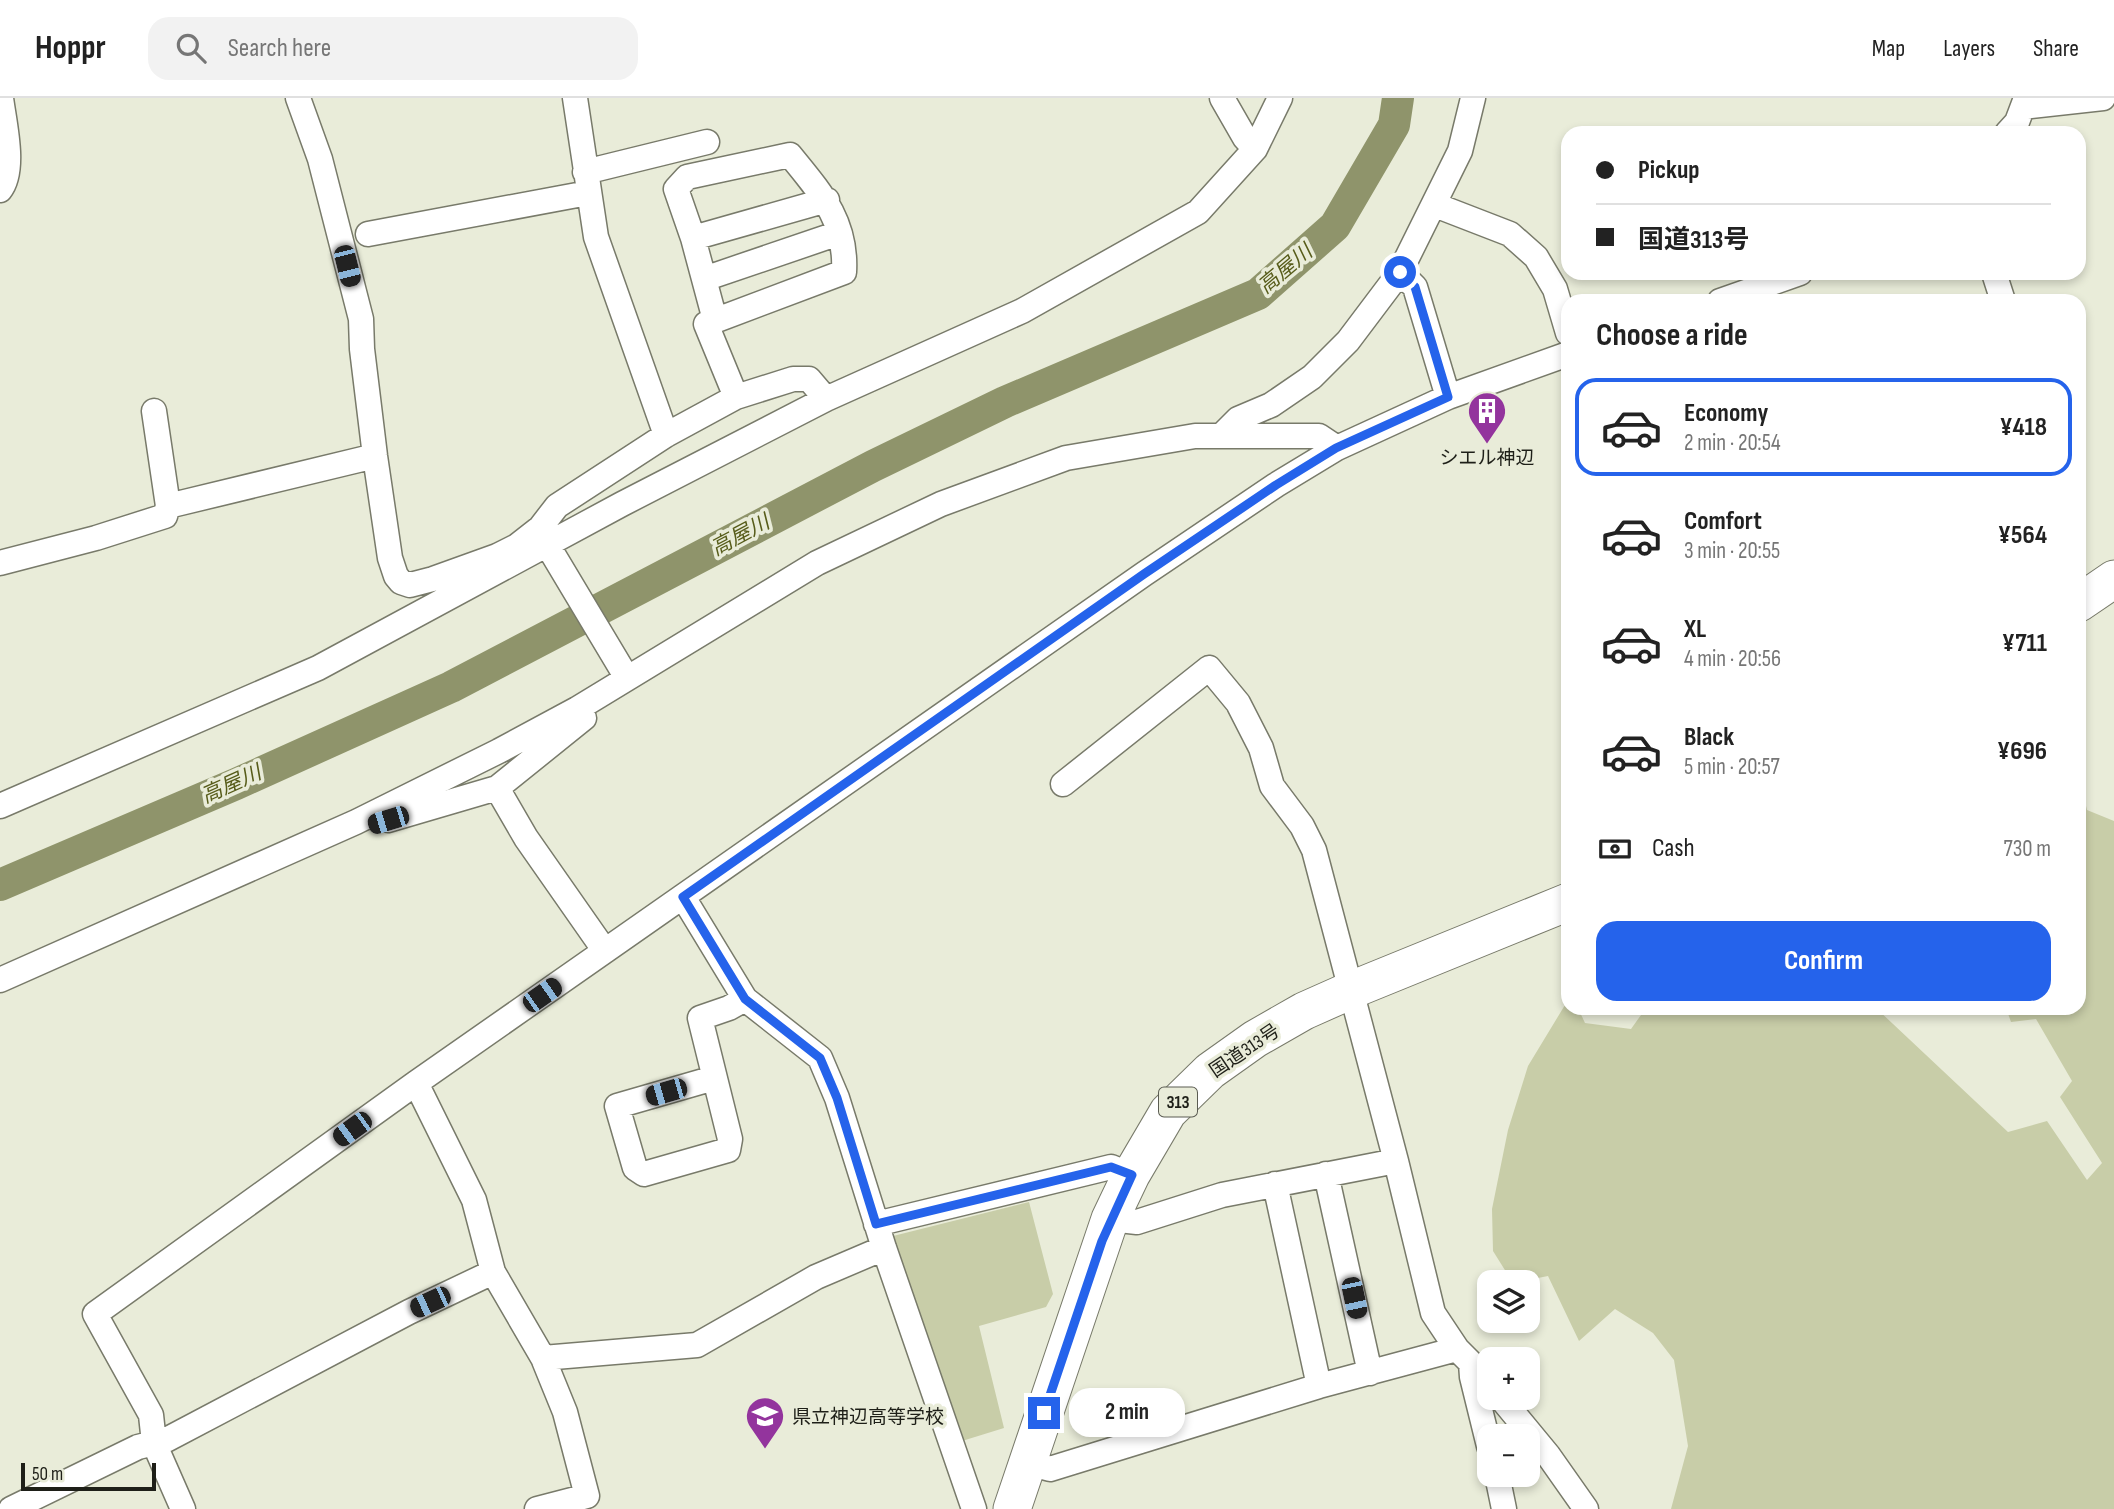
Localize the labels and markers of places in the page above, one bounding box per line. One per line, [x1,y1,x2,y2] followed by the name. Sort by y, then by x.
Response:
[1466,390,1508,445] building icon: シエル神辺
[1439,447,1535,470] place label: シエル神辺
[744,1395,786,1450] school or university icon: 県立神辺高等学校
[792,1406,944,1429] place label: 県立神辺高等学校

